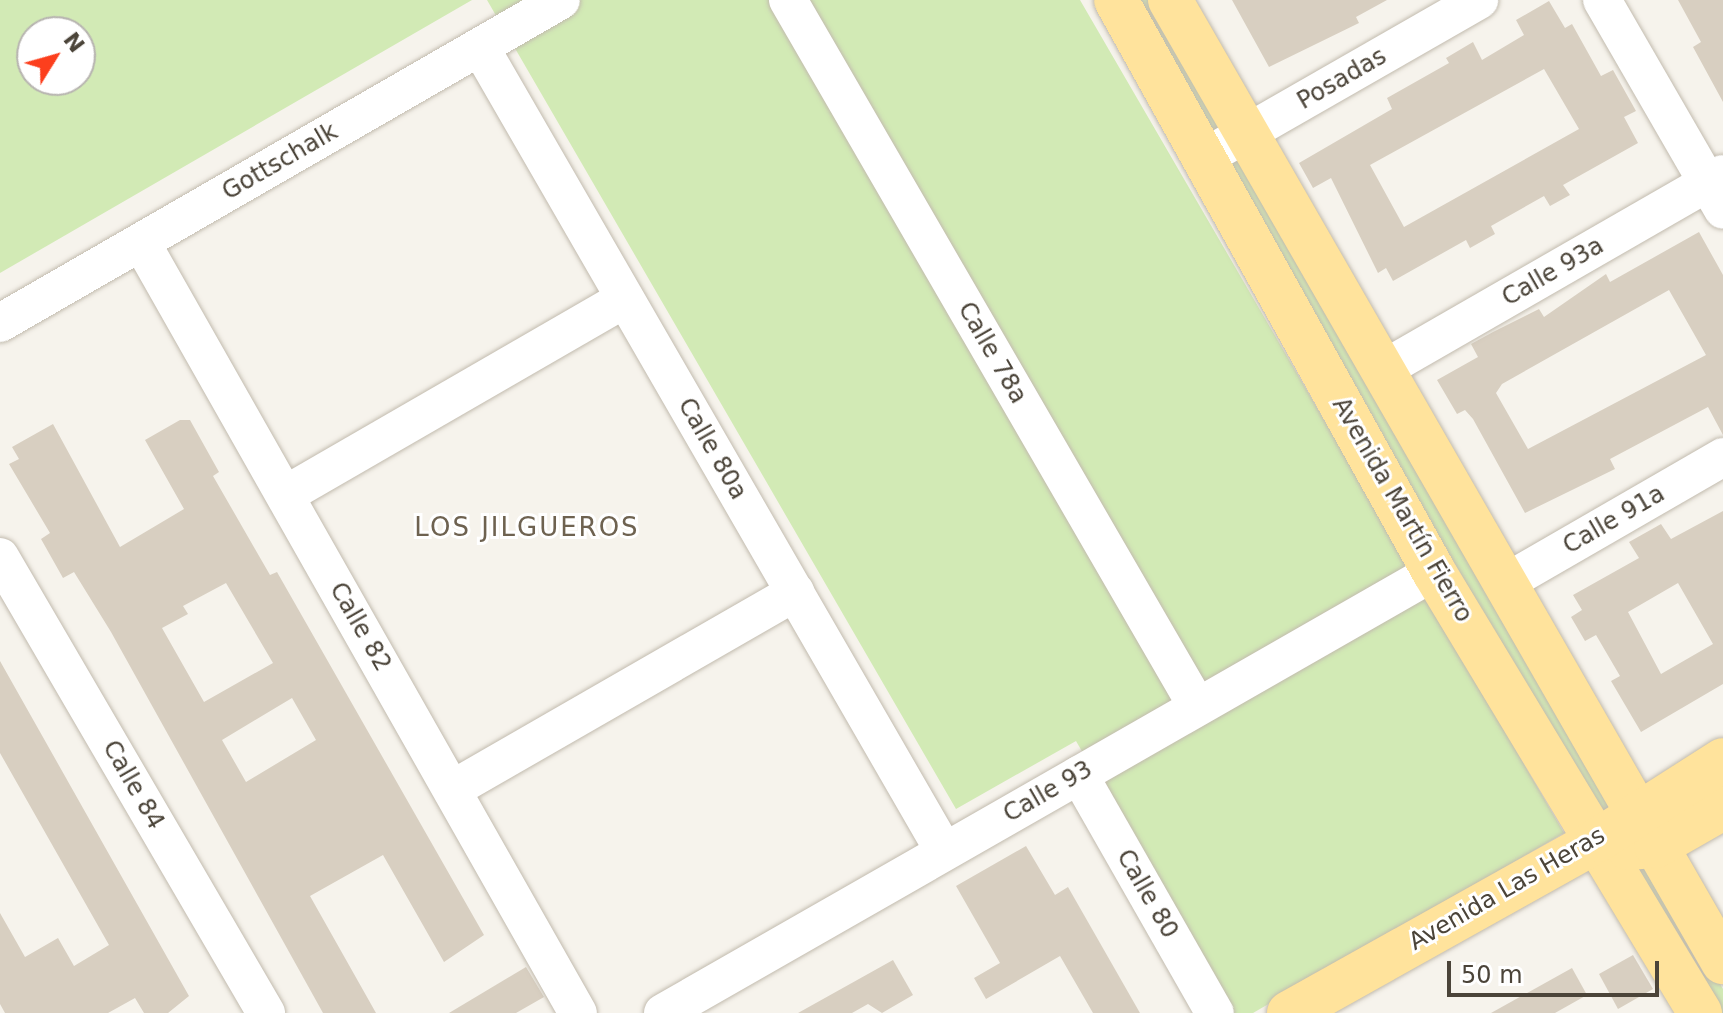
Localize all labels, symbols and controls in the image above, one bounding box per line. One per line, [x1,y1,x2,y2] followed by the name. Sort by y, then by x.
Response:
[16,16,96,96] north arrow
[58,28,89,57] text: N
[1292,42,1392,116] street label: Posadas
[217,117,343,207] street label: Gottschalk
[1497,231,1609,313] street label: Calle 93a
[951,297,1033,409] street label: Calle 78a
[671,393,753,505] street label: Calle 80a
[1326,393,1478,627] street label: Avenida Martín Fierro
[1558,479,1670,561] street label: Calle 91a
[414,512,640,544] district label: LOS JILGUEROS
[323,577,397,677] street label: Calle 82
[96,735,170,835] street label: Calle 84
[998,755,1098,829] street label: Calle 93
[1404,821,1610,957] street label: Avenida Las Heras
[1110,844,1184,944] street label: Calle 80
[1451,945,1663,995] scale bar
[1461,961,1523,989] text: 50 m

